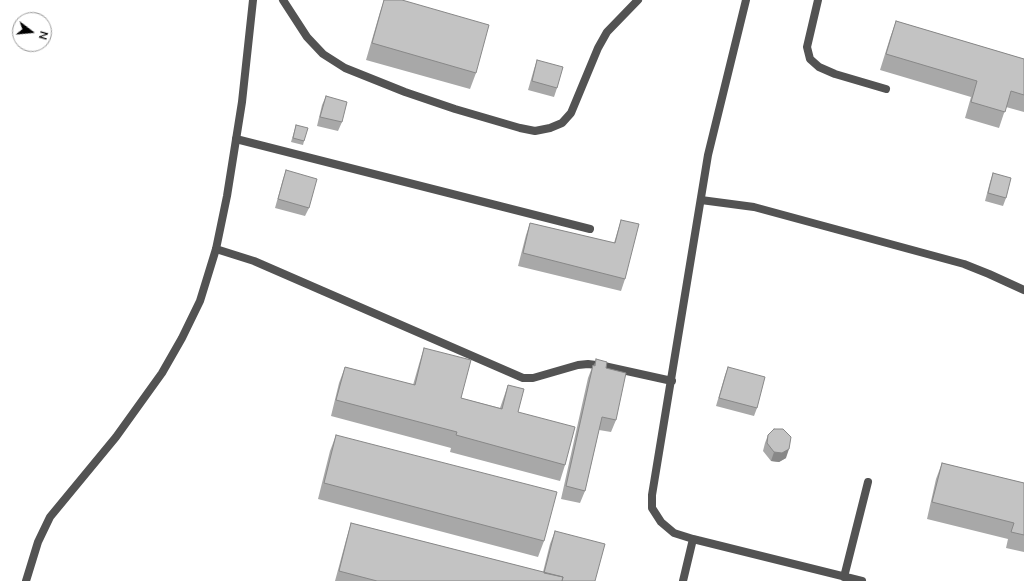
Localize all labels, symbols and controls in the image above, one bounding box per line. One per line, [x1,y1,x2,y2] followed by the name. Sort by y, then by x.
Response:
[12,12,52,52] north arrow
[35,29,51,41] text: N

